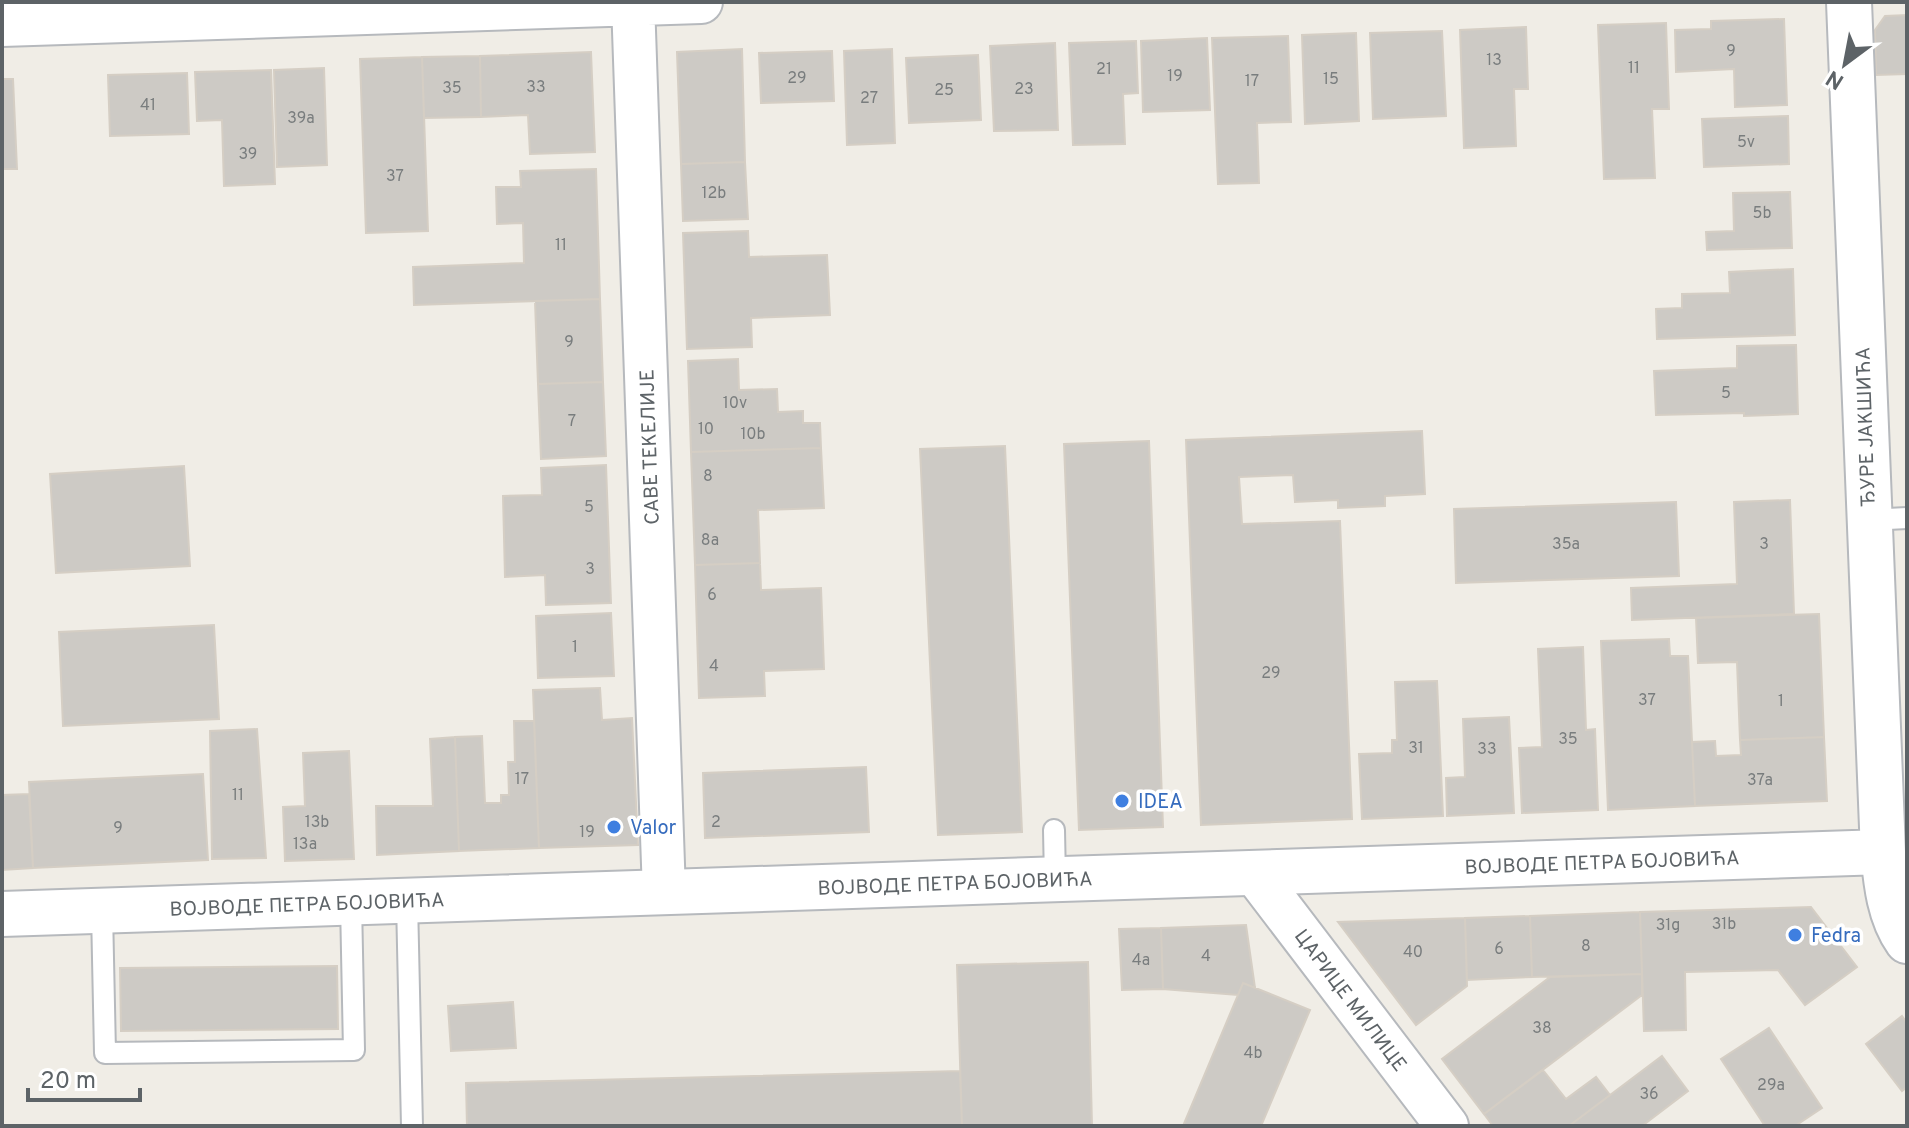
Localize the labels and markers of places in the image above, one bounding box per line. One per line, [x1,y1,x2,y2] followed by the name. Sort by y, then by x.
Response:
[1138,790,1183,816] place label: IDEA
[1113,792,1131,810] marker: IDEA
[630,816,676,842] place label: Valor
[605,818,623,836] marker: Valor
[1811,924,1861,950] place label: Fedra
[1786,926,1804,944] marker: Fedra

